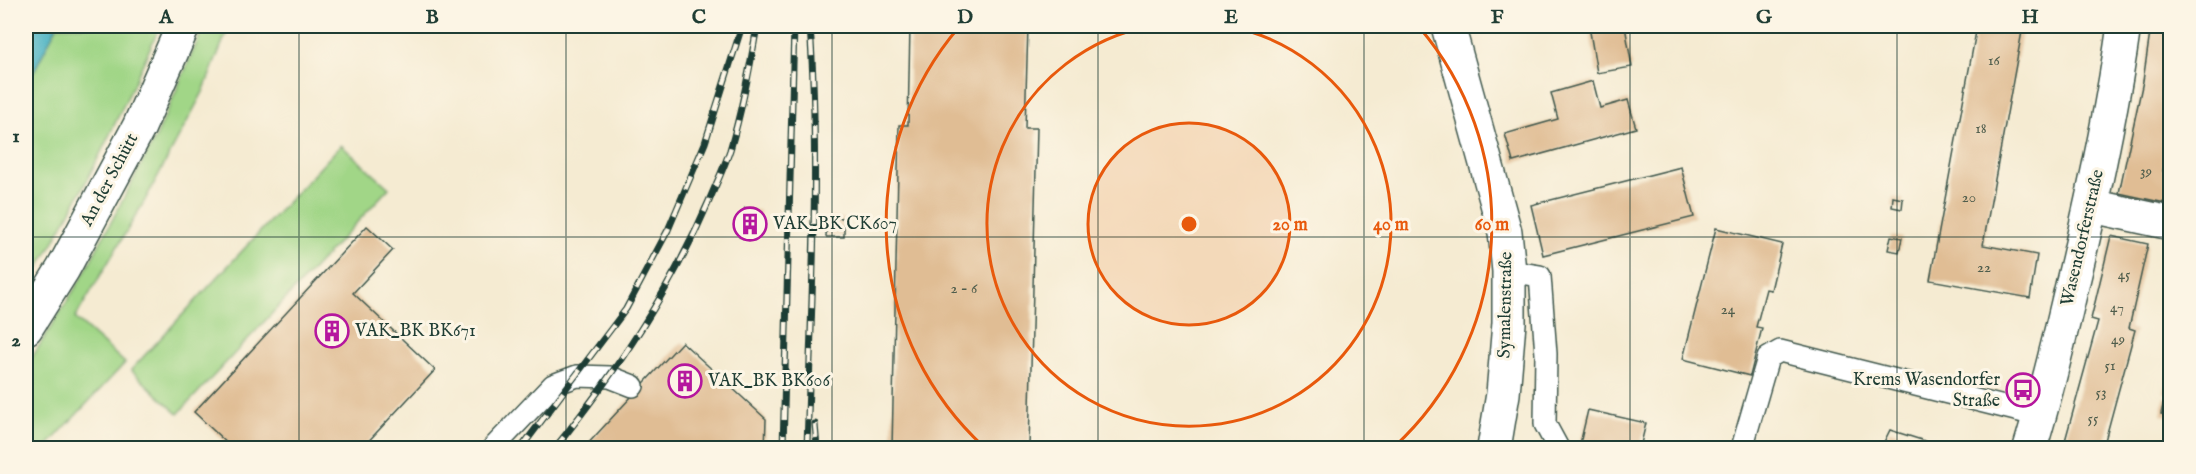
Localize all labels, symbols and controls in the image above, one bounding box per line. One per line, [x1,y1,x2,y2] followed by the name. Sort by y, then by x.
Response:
[158,5,174,30] text: A
[425,5,439,30] text: B
[692,5,706,30] text: C
[957,5,973,30] text: D
[1224,5,1238,30] text: E
[1491,5,1504,30] text: F
[1756,5,1773,30] text: G
[2021,5,2039,30] text: H
[1988,51,2001,70] house number: 16
[1975,119,1987,138] house number: 18
[12,124,20,149] text: 1
[75,129,144,231] street label: An der Schütt
[2140,162,2152,181] house number: 39
[2056,167,2110,309] street label: Wasendorferstraße
[1962,188,1976,207] house number: 20
[732,206,768,242] building icon: VAK_BK CK607
[772,213,897,236] place label: VAK_BK CK607
[1179,214,1199,234] centre of rings
[1272,214,1308,237] text: 20 m
[1373,214,1409,237] text: 40 m
[1475,214,1509,237] text: 60 m
[1494,251,1518,359] street label: Symalenstraße
[1977,258,1991,277] house number: 22
[2118,265,2131,284] house number: 45
[951,279,978,298] house number: 2 - 6
[2110,298,2124,317] house number: 47
[1721,300,1736,319] house number: 24
[314,313,350,349] building icon: VAK_BK BK671
[354,320,476,343] place label: VAK_BK BK671
[11,328,21,353] text: 2
[2111,330,2125,349] house number: 49
[2104,356,2116,375] house number: 51
[667,363,703,399] building icon: VAK_BK BK606
[1853,369,2000,413] place label: Krems Wasendorfer Straße
[707,370,830,393] place label: VAK_BK BK606
[2005,372,2041,408] bus stop icon: Krems Wasendorfer Straße
[2095,383,2107,402] house number: 53
[2088,409,2099,428] house number: 55

